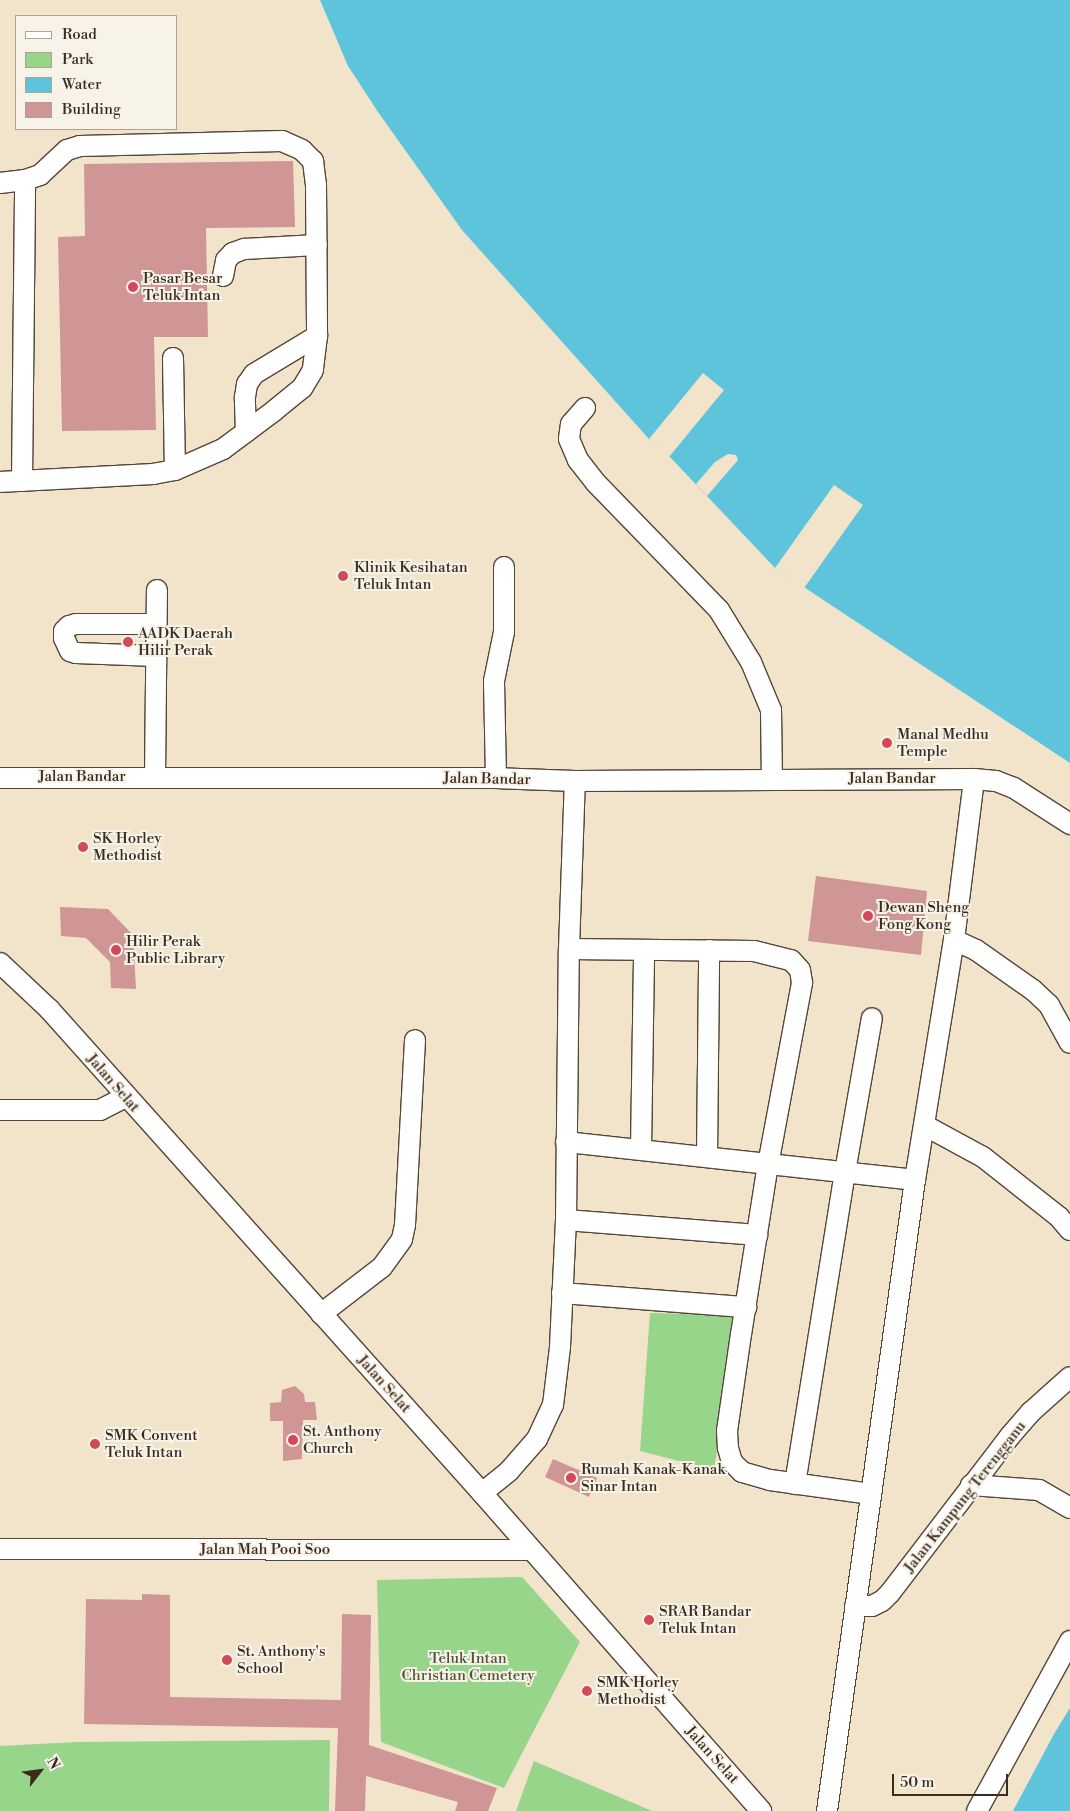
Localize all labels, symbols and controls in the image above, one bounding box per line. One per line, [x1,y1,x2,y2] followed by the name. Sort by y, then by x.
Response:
[15,15,178,130] legend
[62,25,97,44] text: Road
[62,50,93,69] text: Park
[62,75,101,94] text: Water
[62,100,121,119] text: Building
[143,269,223,304] place label: Pasar Besar Teluk Intan
[127,281,139,293] marker: Pasar Besar Teluk Intan
[354,558,468,593] place label: Klinik Kesihatan Teluk Intan
[336,569,350,583] marker: Klinik Kesihatan Teluk Intan
[138,624,233,659] place label: AADK Daerah Hilir Perak
[122,636,134,648] marker: AADK Daerah Hilir Perak
[897,725,989,760] place label: Manal Medhu Temple
[881,737,893,749] marker: Manal Medhu Temple
[38,768,126,786] street label: Jalan Bandar
[443,769,531,789] street label: Jalan Bandar
[848,770,936,788] street label: Jalan Bandar
[93,829,162,864] place label: SK Horley Methodist
[77,841,89,853] marker: SK Horley Methodist
[878,898,969,933] place label: Dewan Sheng Fong Kong
[862,910,874,922] marker: Dewan Sheng Fong Kong
[126,932,225,967] place label: Hilir Perak Public Library
[110,944,122,956] marker: Hilir Perak Public Library
[83,1050,143,1116] street label: Jalan Selat
[353,1351,415,1417] street label: Jalan Selat
[900,1418,1030,1576] street label: Jalan Kampung Terengganu
[303,1422,382,1457] place label: St. Anthony Church
[105,1426,198,1461] place label: SMK Convent Teluk Intan
[287,1434,299,1446] marker: St. Anthony Church
[89,1438,101,1450] marker: SMK Convent Teluk Intan
[581,1460,725,1495] place label: Rumah Kanak-Kanak Sinar Intan
[565,1472,577,1484] marker: Rumah Kanak-Kanak Sinar Intan
[200,1541,330,1559] street label: Jalan Mah Pooi Soo
[659,1602,751,1637] place label: SRAR Bandar Teluk Intan
[643,1614,655,1626] marker: SRAR Bandar Teluk Intan
[237,1642,326,1677] place label: St. Anthony's School
[401,1649,535,1684] park label: Teluk Intan Christian Cemetery
[221,1654,233,1666] marker: St. Anthony's School
[597,1673,679,1708] place label: SMK Horley Methodist
[581,1685,593,1697] marker: SMK Horley Methodist
[681,1722,743,1788] street label: Jalan Selat
[15,1746,65,1796] north arrow
[42,1754,64,1773] text: N
[895,1764,1011,1796] scale bar
[900,1773,934,1792] text: 50 m

